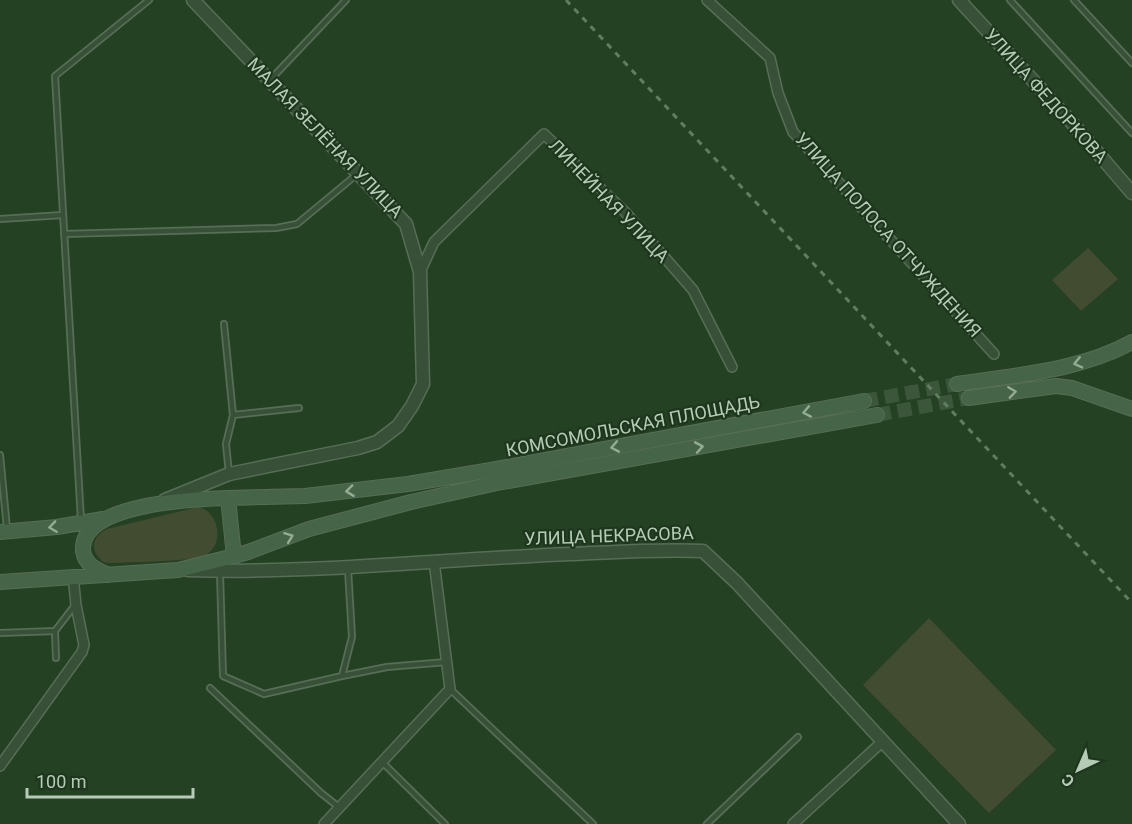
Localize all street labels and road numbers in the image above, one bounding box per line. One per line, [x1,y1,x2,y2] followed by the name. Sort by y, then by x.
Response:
[980,24,1112,167] street label: УЛИЦА ФЕДОРКОВА
[243,53,408,222] street label: МАЛАЯ ЗЕЛЁНАЯ УЛИЦА
[791,128,986,341] street label: УЛИЦА ПОЛОСА ОТЧУЖДЕНИЯ
[545,134,674,267] street label: ЛИНЕЙНАЯ УЛИЦА
[504,391,762,460] street label: КОМСОМОЛЬСКАЯ ПЛОЩАДЬ
[524,522,694,549] street label: УЛИЦА НЕКРАСОВА

